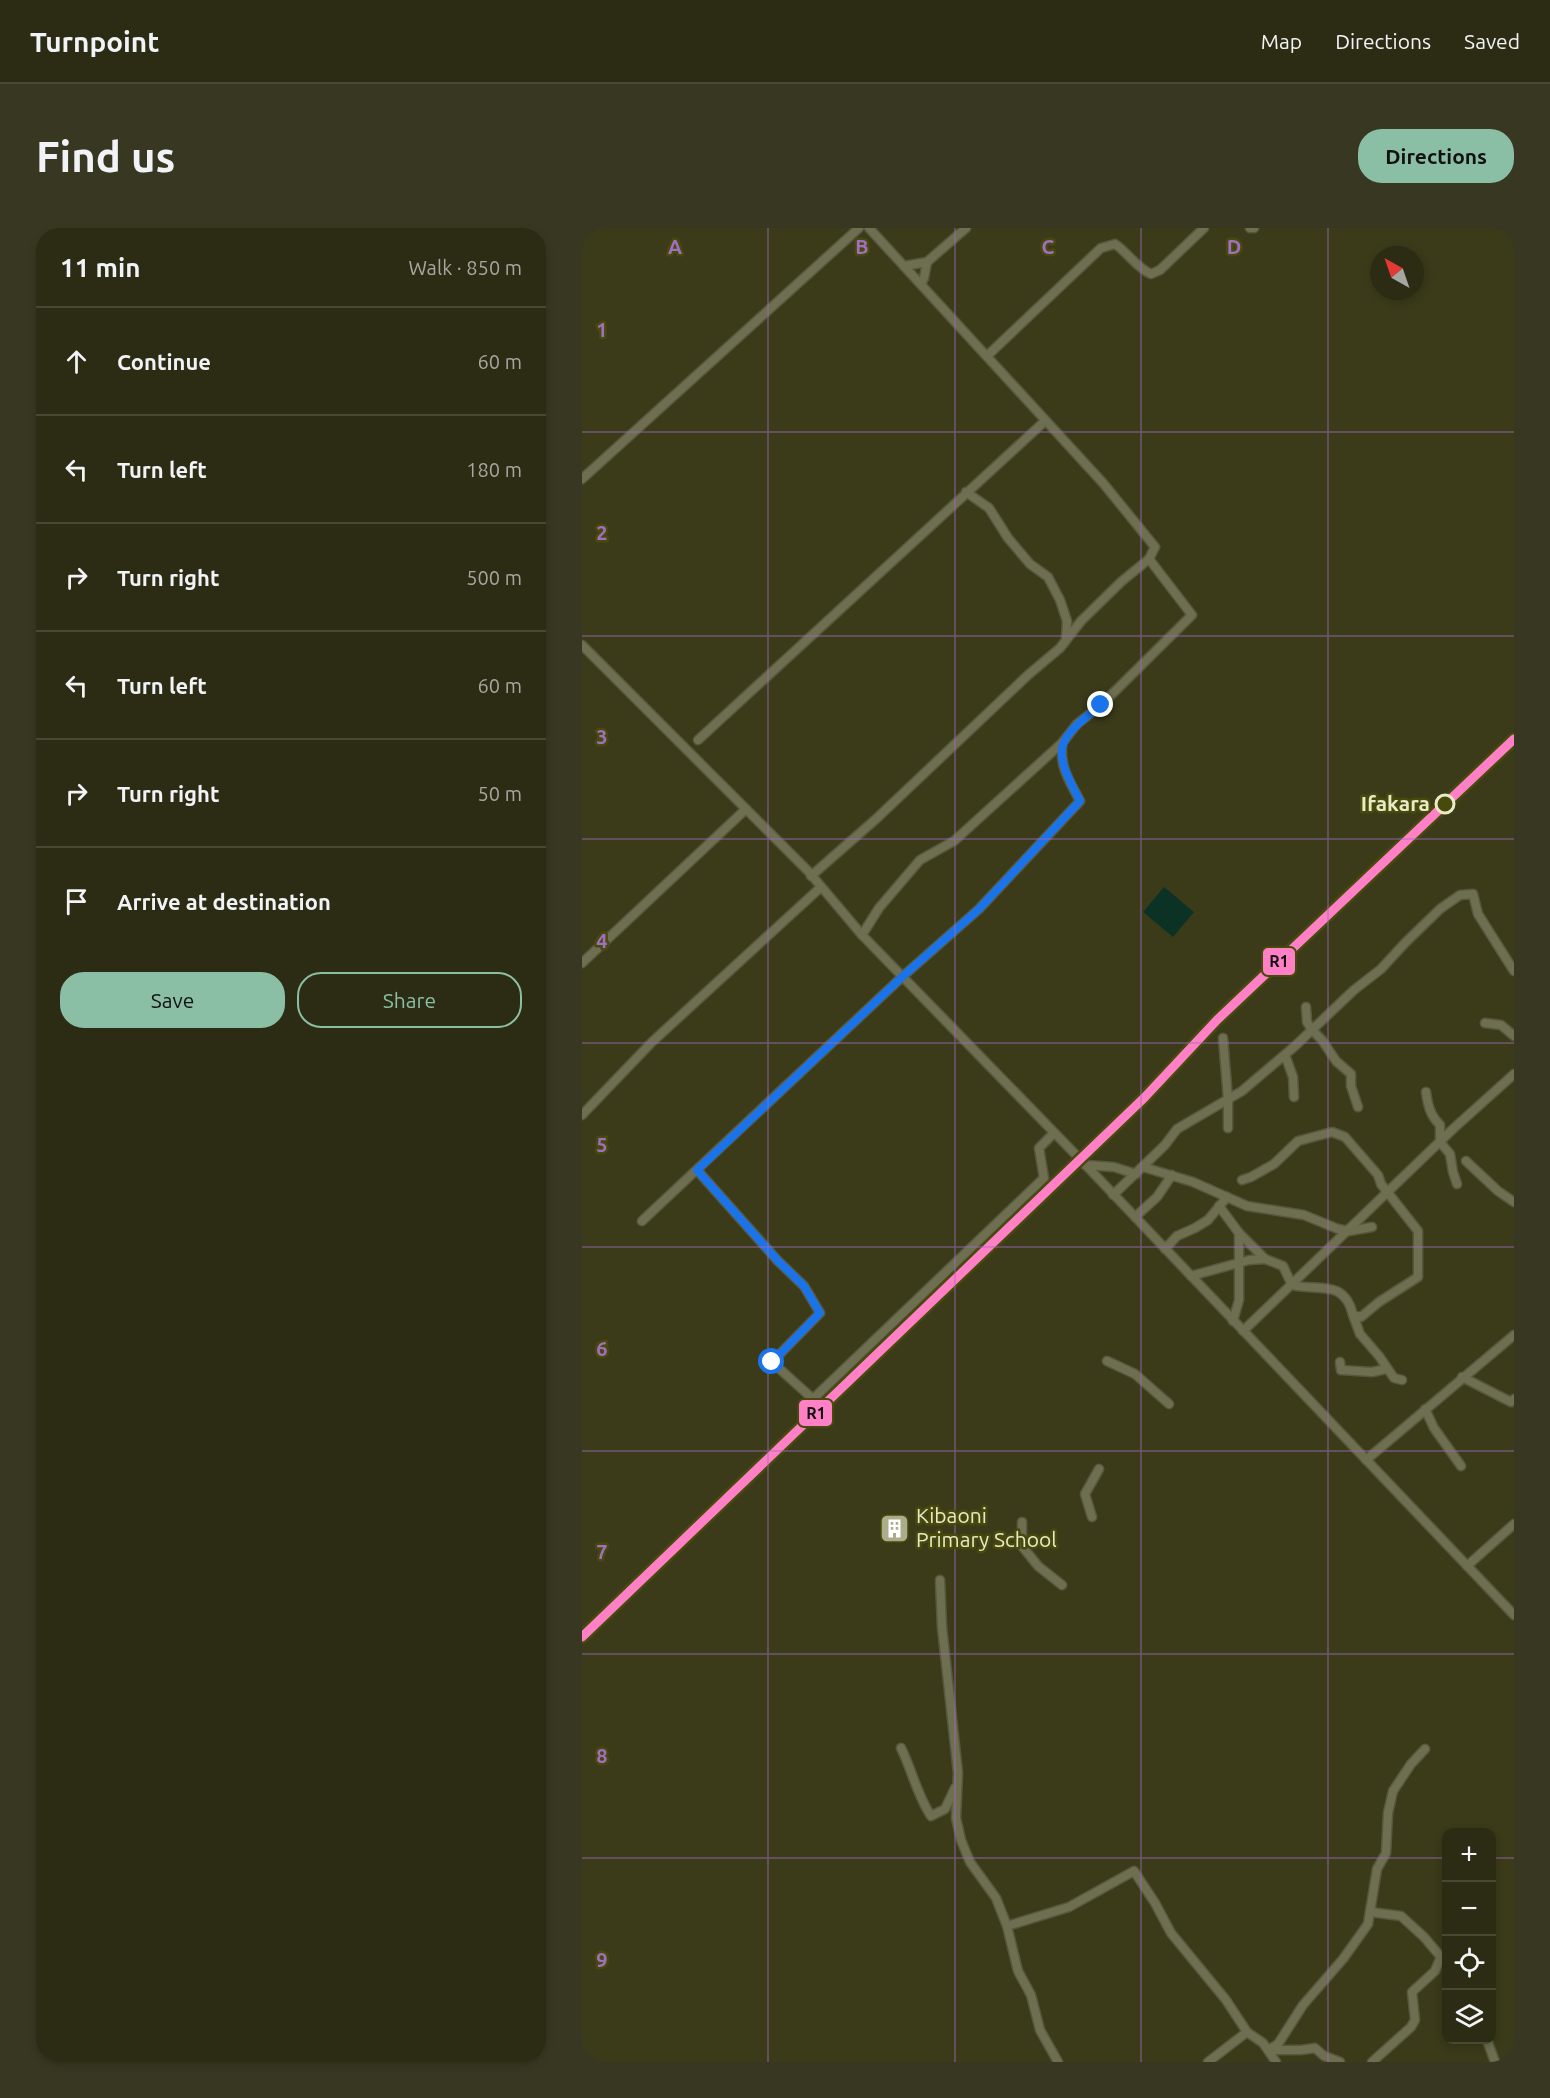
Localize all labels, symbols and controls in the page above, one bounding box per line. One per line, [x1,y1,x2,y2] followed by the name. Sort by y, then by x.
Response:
[30,26,159,57] text: Turnpoint
[1261,29,1302,53] text: Map
[1335,29,1431,53] text: Directions
[1464,29,1520,53] text: Saved
[1358,129,1514,183] button: Directions
[36,133,175,180] text: Find us
[668,235,682,258] text: A
[855,235,869,258] text: B
[1042,235,1055,258] text: C
[1227,235,1241,258] text: D
[1370,246,1424,300] north arrow
[60,253,140,282] text: 11 min
[409,256,522,279] text: Walk · 850 m
[596,318,608,341] text: 1
[60,345,93,378] icon: ahead
[117,349,211,374] text: Continue
[478,350,522,373] text: 60 m
[60,453,93,486] icon: left
[117,457,207,482] text: Turn left
[466,458,522,481] text: 180 m
[596,521,608,544] text: 2
[60,561,93,594] icon: right
[117,565,219,590] text: Turn right
[466,566,522,589] text: 500 m
[60,669,93,702] icon: left
[117,673,207,698] text: Turn left
[478,674,522,697] text: 60 m
[1087,691,1113,717] route end
[596,725,608,748] text: 3
[60,777,93,810] icon: right
[117,781,219,806] text: Turn right
[478,782,522,805] text: 50 m
[1361,791,1430,815] place label: Ifakara
[1435,794,1455,814] marker: Ifakara
[60,885,93,918] icon: arrive
[117,889,331,914] text: Arrive at destination
[596,929,608,952] text: 4
[1262,947,1296,976] line badge: R1
[1269,952,1289,970] text: R1
[60,972,285,1028] button: Save
[297,972,522,1028] button: Share
[596,1133,608,1156] text: 5
[596,1337,608,1360] text: 6
[758,1348,784,1374] route start
[798,1399,833,1427] line badge: R1
[806,1404,826,1422] text: R1
[916,1503,1057,1551] place label: Kibaoni Primary School
[879,1512,911,1544] building icon: Kibaoni Primary School
[596,1540,608,1563] text: 7
[596,1744,608,1767] text: 8
[1442,1828,1496,2044] map controls
[1442,1828,1496,1882] button: +
[1442,1882,1496,1936] button: −
[1442,1936,1496,1990] button: locate
[596,1948,608,1971] text: 9
[1442,1990,1496,2044] button: layers

